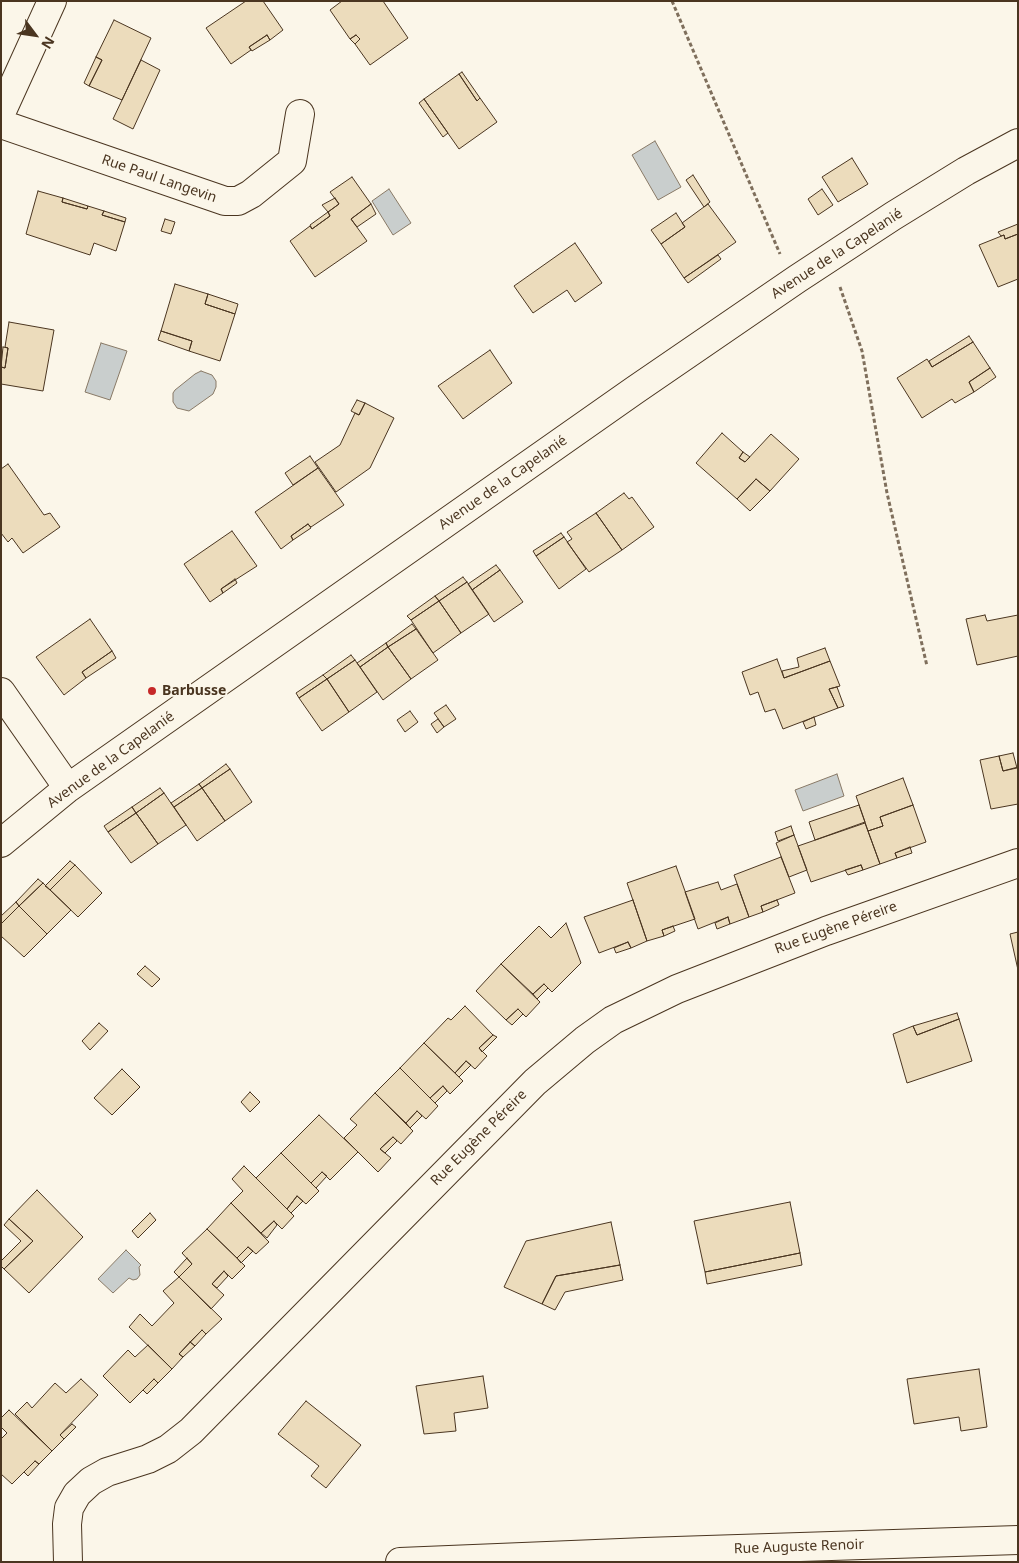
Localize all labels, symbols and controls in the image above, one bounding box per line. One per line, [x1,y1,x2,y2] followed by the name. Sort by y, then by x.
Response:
[10,10,60,60] north arrow
[37,33,59,53] text: N
[99,151,219,207] street label: Rue Paul Langevin
[768,205,906,303] street label: Avenue de la Capelanié
[436,432,570,534] street label: Avenue de la Capelanié
[162,683,226,699] place label: Barbusse
[146,685,158,697] marker: Barbusse
[44,708,178,812] street label: Avenue de la Capelanié
[773,898,899,958] street label: Rue Eugène Péreire
[428,1087,530,1189] street label: Rue Eugène Péreire
[734,1536,864,1558] street label: Rue Auguste Renoir

